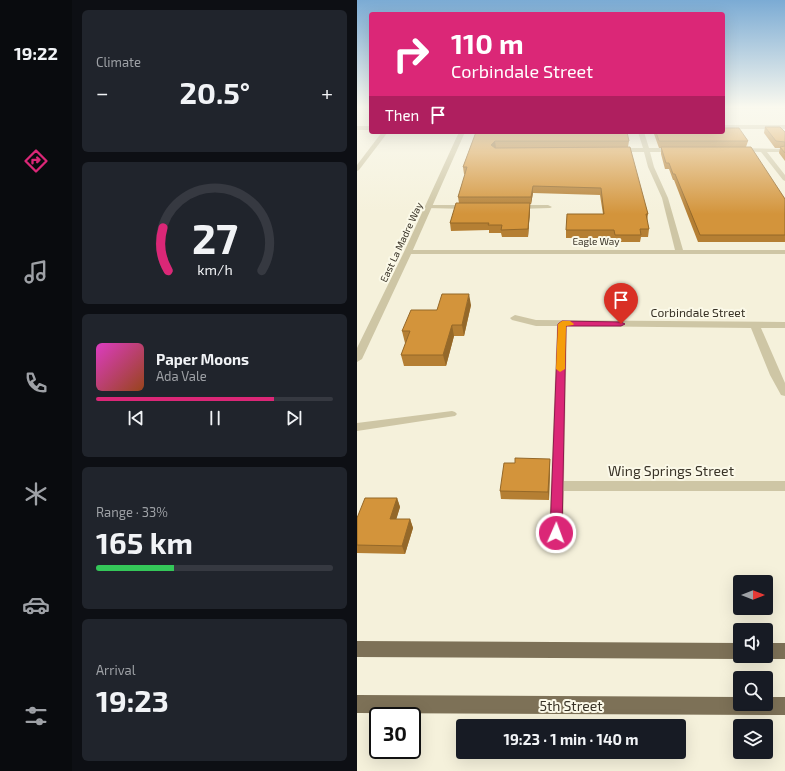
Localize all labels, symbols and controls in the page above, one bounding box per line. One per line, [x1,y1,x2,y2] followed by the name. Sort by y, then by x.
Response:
[451,26,524,60] text: 110 m
[385,28,437,80] icon: right
[14,42,58,64] text: 19:22
[96,54,141,70] text: Climate
[451,60,593,82] text: Corbindale Street
[180,74,250,110] text: 20.5°
[96,79,109,105] text: −
[321,79,333,105] text: +
[427,104,449,126] icon: arrive
[385,106,419,124] text: Then
[22,147,50,175] icon: directions
[377,200,425,284] street label: East La Madre Way
[191,212,238,262] text: 27
[572,235,620,247] street label: Eagle Way
[22,258,50,286] icon: music
[197,261,232,278] text: km/h
[604,283,638,324] pin
[610,289,632,311] icon: arrive
[651,305,746,319] street label: Corbindale Street
[156,350,249,368] text: Paper Moons
[156,368,207,384] text: Ada Vale
[22,369,50,397] icon: phone
[125,407,147,429] icon: previous
[204,407,226,429] icon: pause
[283,407,305,429] icon: next
[608,462,734,479] street label: Wing Springs Street
[22,480,50,508] icon: climate
[96,504,168,520] text: Range · 33%
[535,512,577,554] position arrow
[96,524,193,560] text: 165 km
[733,575,773,615] north arrow
[733,575,773,759] map controls
[22,591,50,619] icon: car
[733,623,773,663] button: sound
[96,662,136,678] text: Arrival
[733,671,773,711] button: search
[96,682,169,718] text: 19:23
[540,697,603,714] street label: 5th Street
[22,702,50,730] icon: filters
[369,707,421,759] speed limit sign: 30
[733,719,773,759] button: layers
[504,730,638,748] text: 19:23 · 1 min · 140 m

